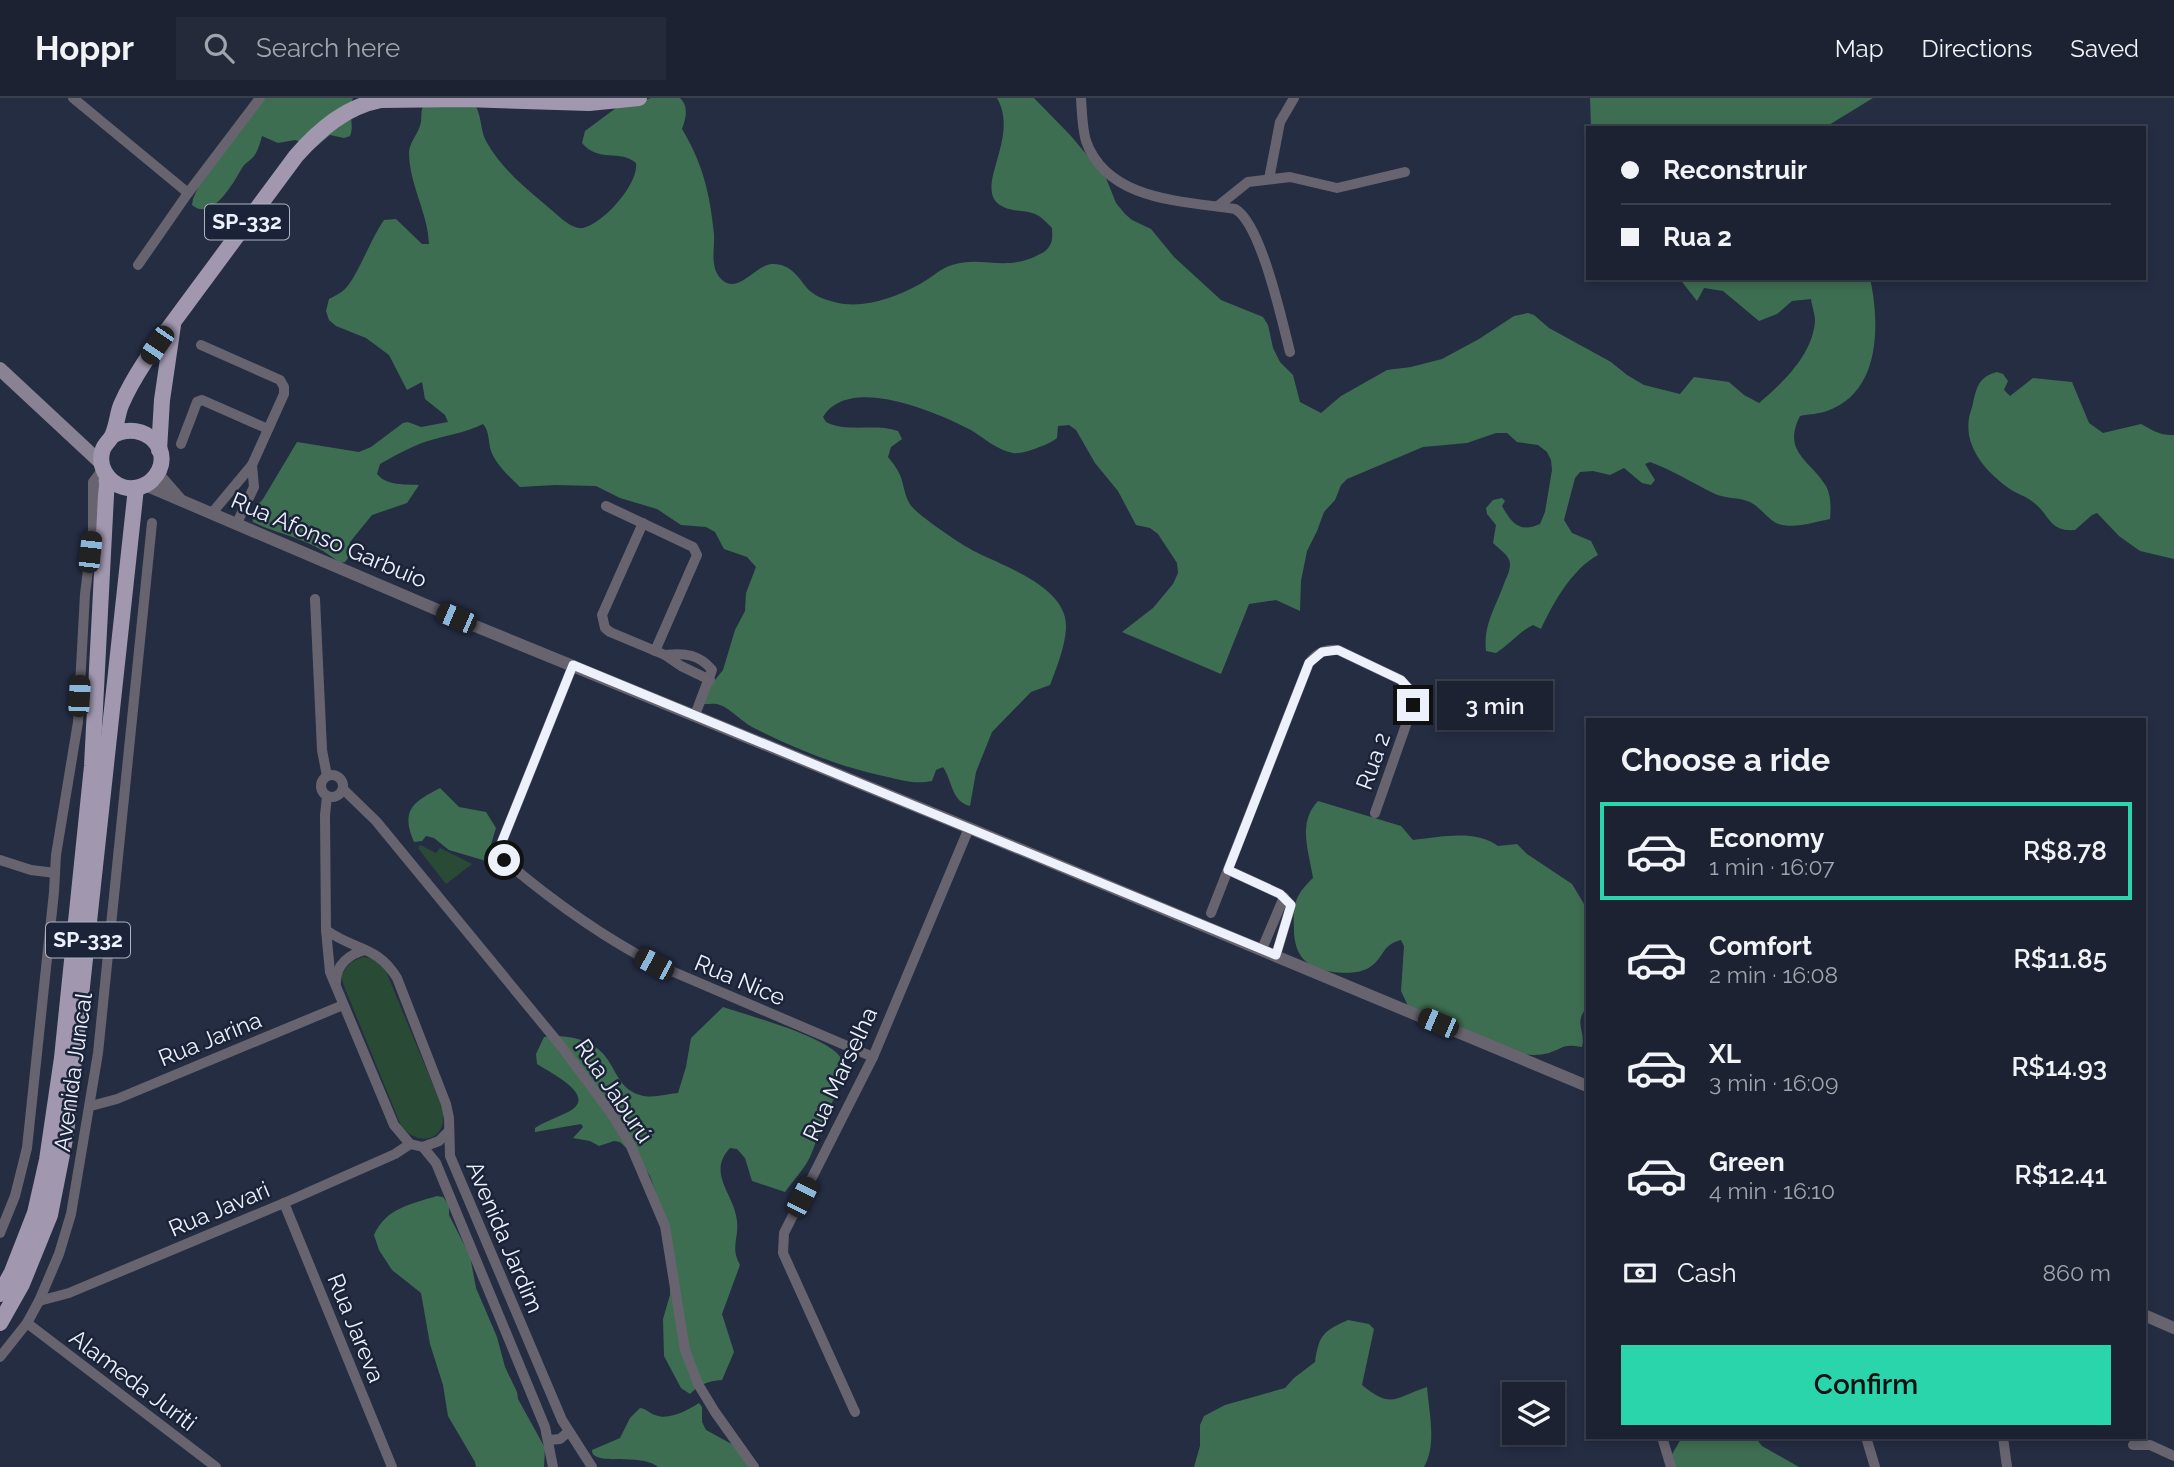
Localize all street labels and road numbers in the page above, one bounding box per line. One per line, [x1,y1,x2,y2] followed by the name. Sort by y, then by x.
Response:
[205,204,289,240] road number: SP-332
[227,486,431,593] street label: Rua Afonso Garbuio
[1350,729,1395,793] street label: Rua 2
[46,922,130,958] road number: SP-332
[691,948,790,1011] street label: Rua Nice
[48,990,97,1153] street label: Avenida Juncal
[797,1003,882,1145] street label: Rua Marselha
[154,1006,265,1071] street label: Rua Jarina
[570,1034,659,1148] street label: Rua Jaburú
[461,1157,550,1317] street label: Avenida Jardim
[164,1175,273,1242] street label: Rua Javari
[322,1269,391,1386] street label: Rua Jareva
[65,1323,202,1436] street label: Alameda Juriti

